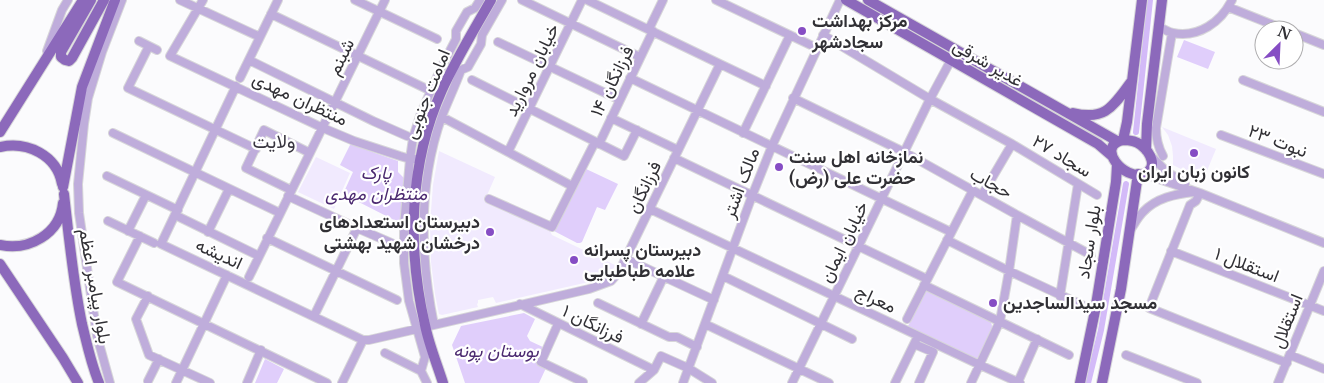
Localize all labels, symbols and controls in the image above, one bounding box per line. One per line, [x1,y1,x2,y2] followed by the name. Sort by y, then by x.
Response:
[811,10,908,53] place label: مرکز بهداشت سجادشهر
[500,20,564,120] street label: خیابان مروارید
[1254,20,1304,70] north arrow
[1275,22,1294,44] text: N
[796,25,808,37] marker: مرکز بهداشت سجادشهر
[949,34,1027,92] street label: غدیر شرقی
[323,35,360,79] street label: شبنم
[585,42,639,120] street label: فرزانگان ۱۴
[399,46,455,142] street label: امامت جنوبی
[249,67,351,131] street label: منتظران مهدی
[1245,120,1311,162] street label: نبوت ۲۳
[253,130,295,153] district label: ولایت
[1028,130,1096,182] street label: سجاد ۲۷
[717,145,764,222] street label: مالک اشتر
[789,146,923,189] place label: نمازخانه اهل سنت حضرت علی (رض)
[1188,147,1200,159] marker: کانون زبان ایران
[622,157,666,217] street label: فرزانگان
[773,161,785,173] marker: نمازخانه اهل سنت حضرت علی (رض)
[1138,161,1250,183] place label: کانون زبان ایران
[325,162,427,205] park label: پارک منتظران مهدی
[966,163,1016,203] street label: حجاب
[815,198,873,286] street label: خیابان ایمان
[1072,204,1106,280] street label: بلوار سجاد
[319,211,480,254] place label: دبیرستان استعدادهای درخشان شهید بهشتی
[73,226,116,346] street label: بلوار پیامبر اعظم
[484,226,496,238] marker: دبیرستان استعدادهای درخشان شهید بهشتی
[192,234,246,274] street label: اندیشه
[584,239,701,282] place label: دبیرستان پسرانه علامه طباطبایی
[1212,243,1282,287] street label: استقلال ۱
[568,254,580,266] marker: دبیرستان پسرانه علامه طباطبایی
[852,280,900,319] street label: معراج
[1266,291,1308,351] street label: استقلال
[1003,292,1157,314] place label: مسجد سیدالساجدین
[987,297,999,309] marker: مسجد سیدالساجدین
[559,300,627,348] street label: فرزانگان ۱
[453,340,539,363] park label: بوستان پونه

